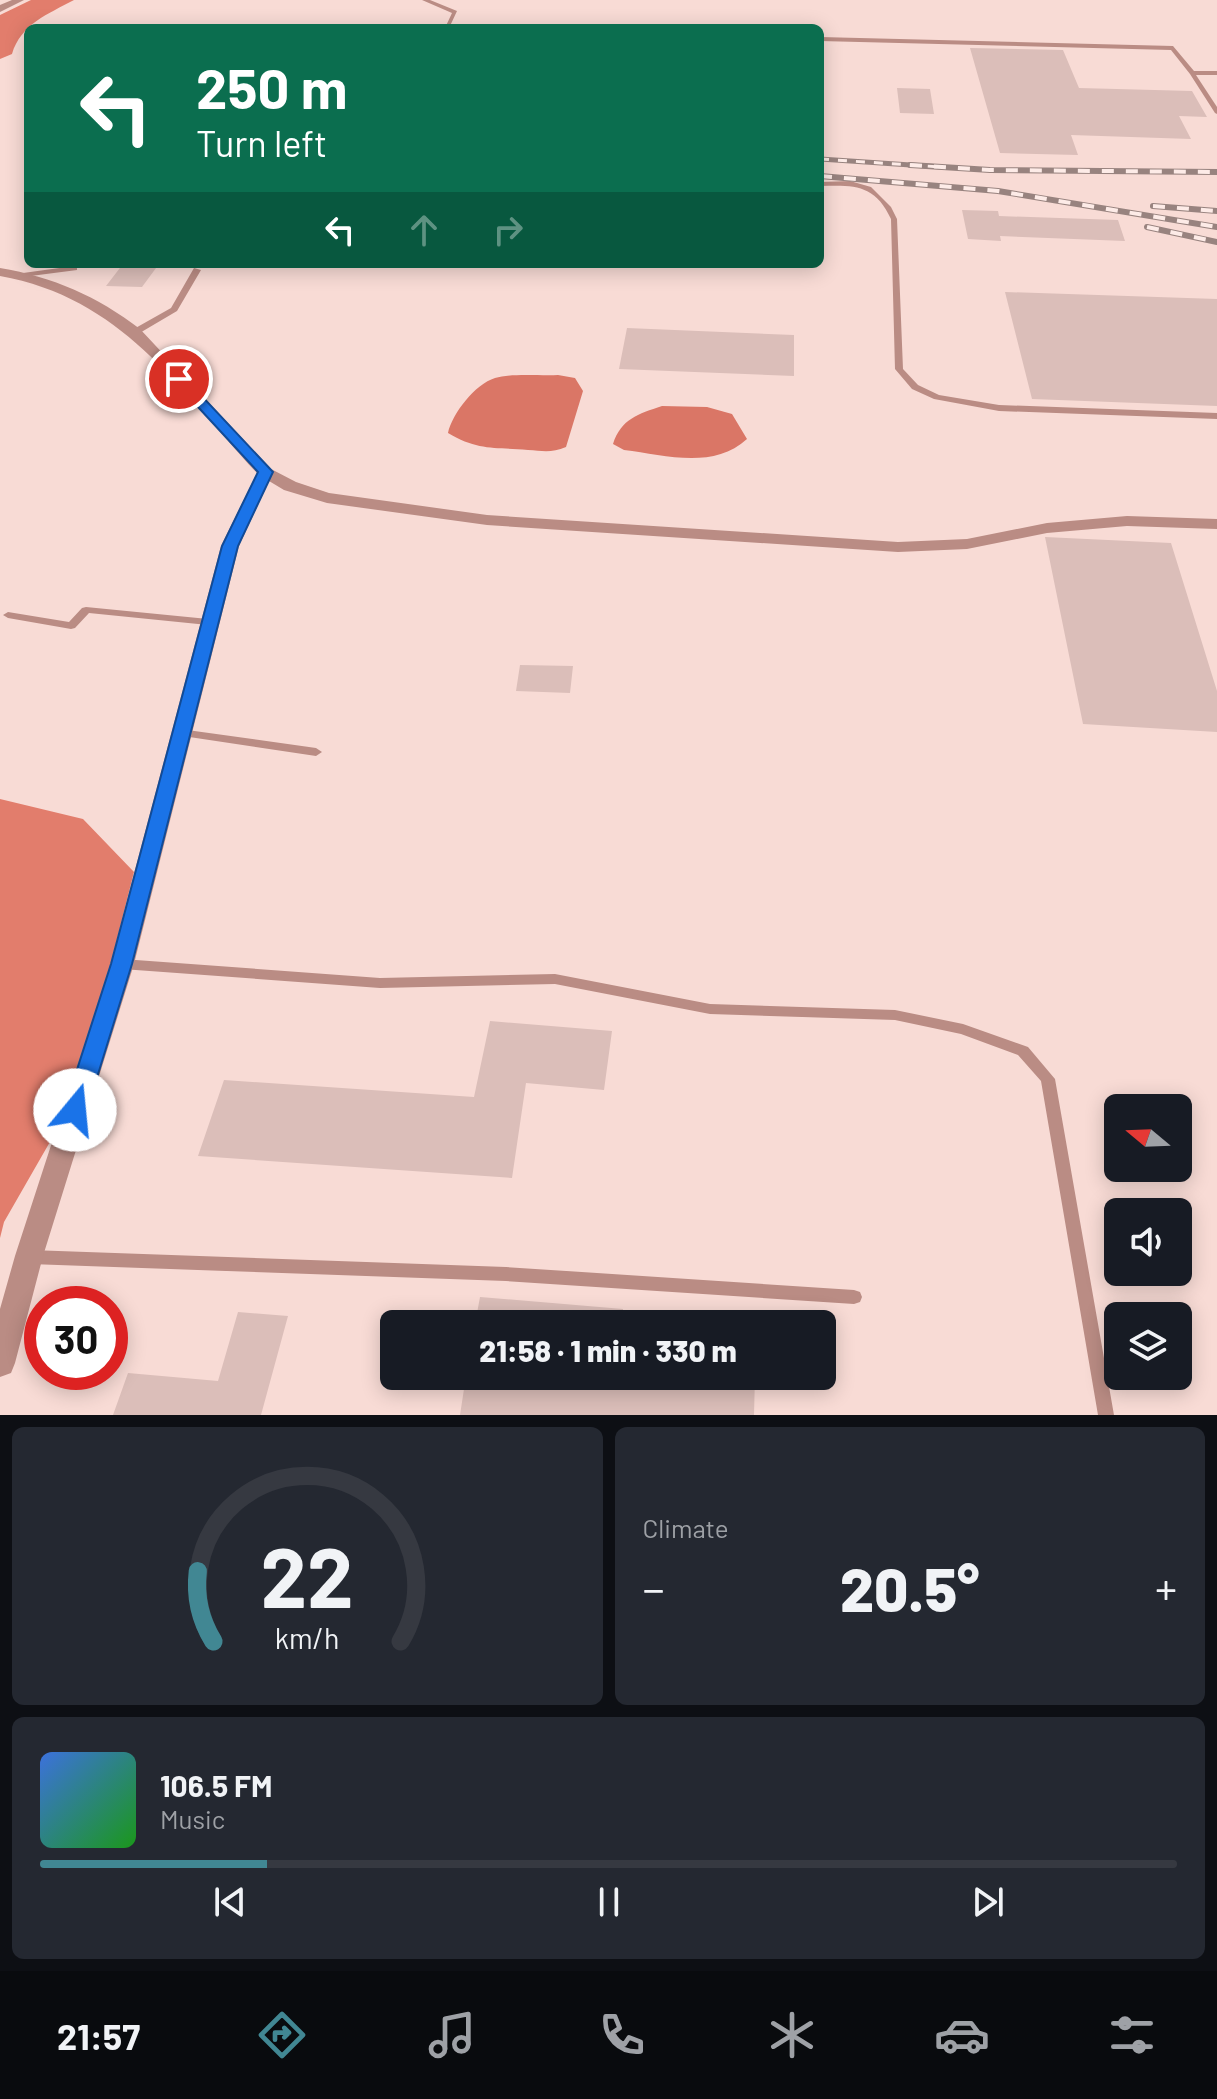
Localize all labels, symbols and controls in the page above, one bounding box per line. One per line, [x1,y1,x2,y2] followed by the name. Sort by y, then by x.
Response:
[196,53,347,120] text: 250 m
[64,56,168,160] icon: left
[196,121,327,164] text: Turn left
[318,208,362,252] icon: left
[402,208,446,252] icon: ahead
[486,208,530,252] icon: right
[145,345,213,413] pin
[157,357,201,401] icon: arrive
[33,1068,117,1152] position arrow
[1104,1094,1192,1182] north arrow
[1104,1094,1192,1390] map controls
[1104,1198,1192,1286] button: sound
[24,1286,128,1390] speed limit sign: 30
[1104,1302,1192,1390] button: layers
[479,1332,737,1368] text: 21:58 · 1 min · 330 m
[643,1512,729,1543] text: Climate
[261,1525,354,1625] text: 22
[840,1552,980,1624] text: 20.5°
[643,1561,665,1614] text: −
[1155,1561,1177,1614] text: +
[275,1620,340,1655] text: km/h
[160,1767,272,1803] text: 106.5 FM
[160,1803,225,1834] text: Music
[208,1880,252,1924] icon: previous
[587,1880,631,1924] icon: pause
[966,1880,1010,1924] icon: next
[254,2007,310,2063] icon: directions
[424,2007,480,2063] icon: music
[594,2007,650,2063] icon: phone
[764,2007,820,2063] icon: climate
[934,2007,990,2063] icon: car
[1104,2007,1160,2063] icon: filters
[57,2014,140,2057] text: 21:57

